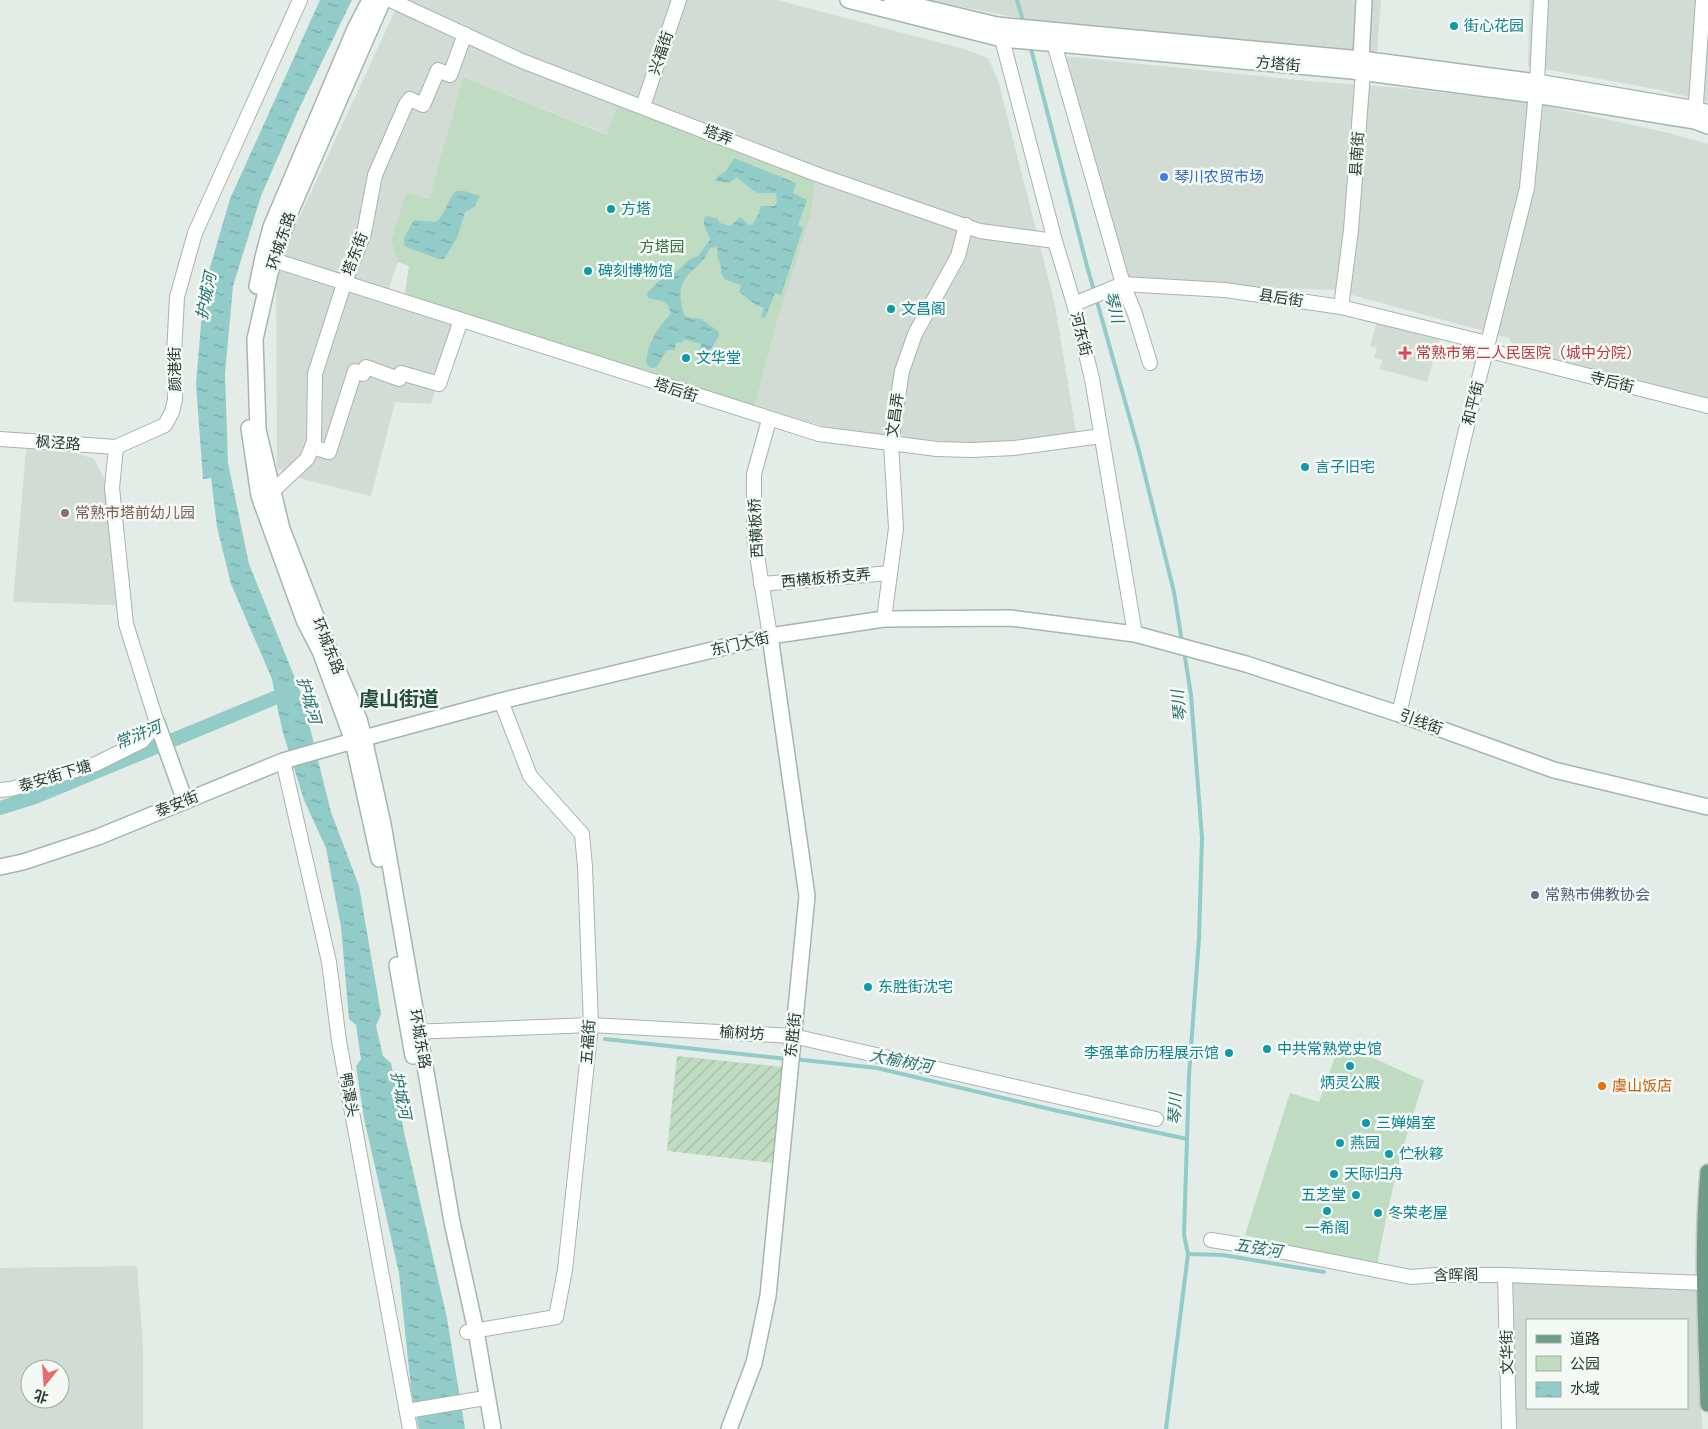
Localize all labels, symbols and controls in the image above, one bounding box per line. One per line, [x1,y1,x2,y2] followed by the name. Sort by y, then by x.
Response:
[1464,17,1524,35] place label: 街心花园
[1448,20,1460,32] marker: 街心花园
[645,29,677,77] street label: 兴福街
[1255,53,1301,75] street label: 方塔街
[701,121,735,149] street label: 塔弄
[1346,131,1368,177] street label: 县南街
[1174,168,1264,186] place label: 琴川农贸市场
[1158,171,1170,183] marker: 琴川农贸市场
[621,200,651,218] place label: 方塔
[605,203,617,215] marker: 方塔
[263,210,299,272] street label: 环城东路
[339,230,371,278] street label: 塔东街
[639,238,685,256] park label: 方塔园
[598,262,673,280] place label: 碑刻博物馆
[582,265,594,277] marker: 碑刻博物馆
[192,268,220,321] water label: 护城河
[1257,286,1305,310] street label: 县后街
[1101,289,1128,327] water label: 琴川
[901,300,946,318] place label: 文昌阁
[885,303,897,315] marker: 文昌阁
[1067,310,1095,358] street label: 河东街
[1416,344,1641,362] place label: 常熟市第二人民医院（城中分院）
[166,346,184,392] street label: 颜港街
[1398,346,1412,360] marker: 常熟市第二人民医院（城中分院）
[696,349,741,367] place label: 文华堂
[680,352,692,364] marker: 文华堂
[1588,368,1636,396] street label: 寺后街
[652,374,700,406] street label: 塔后街
[1459,379,1487,427] street label: 和平街
[883,391,907,439] street label: 文昌弄
[35,432,81,454] street label: 枫泾路
[1315,458,1375,476] place label: 言子旧宅
[1299,461,1311,473] marker: 言子旧宅
[745,498,767,558] street label: 西横板桥
[75,504,195,522] place label: 常熟市塔前幼儿园
[59,507,71,519] marker: 常熟市塔前幼儿园
[780,565,872,591] street label: 西横板桥支弄
[308,615,348,677] street label: 环城东路
[709,628,771,660] street label: 东门大街
[293,674,326,729] water label: 护城河
[359,687,439,711] district label: 虞山街道
[1168,687,1190,723] water label: 琴川
[1397,706,1445,738] street label: 引线街
[112,716,167,753] water label: 常浒河
[16,756,94,796] street label: 泰安街下塘
[153,787,201,821] street label: 泰安街
[1545,886,1650,904] place label: 常熟市佛教协会
[1529,889,1541,901] marker: 常熟市佛教协会
[878,978,953,996] place label: 东胜街沈宅
[862,981,874,993] marker: 东胜街沈宅
[406,1008,434,1070] street label: 环城东路
[782,1012,804,1058] street label: 东胜街
[577,1019,599,1065] street label: 五福街
[719,1023,765,1043] street label: 榆树坊
[1277,1040,1382,1058] place label: 中共常熟党史馆
[1261,1043,1273,1055] marker: 中共常熟党史馆
[1084,1044,1219,1062] place label: 李强革命历程展示馆
[868,1046,937,1077] water label: 大榆树河
[1223,1047,1235,1059] marker: 李强革命历程展示馆
[1344,1060,1356,1072] marker: 炳灵公殿
[387,1070,415,1123] water label: 护城河
[336,1071,362,1119] street label: 鸭潭头
[1320,1074,1380,1092] place label: 炳灵公殿
[1612,1077,1672,1095] place label: 虞山饭店
[1596,1080,1608,1092] marker: 虞山饭店
[1165,1091,1185,1125] water label: 琴川
[1376,1114,1436,1132] place label: 三婵娟室
[1360,1117,1372,1129] marker: 三婵娟室
[1350,1134,1380,1152] place label: 燕园
[1334,1137,1346,1149] marker: 燕园
[1399,1145,1444,1163] place label: 伫秋簃
[1383,1148,1395,1160] marker: 伫秋簃
[1344,1165,1404,1183] place label: 天际归舟
[1328,1168,1340,1180] marker: 天际归舟
[1301,1186,1346,1204] place label: 五芝堂
[1350,1189,1362,1201] marker: 五芝堂
[1388,1204,1448,1222] place label: 冬荣老屋
[1321,1205,1333,1217] marker: 一希阁
[1372,1207,1384,1219] marker: 冬荣老屋
[1304,1219,1350,1237] place label: 一希阁
[1233,1235,1286,1262] water label: 五弦河
[1433,1266,1479,1284] street label: 含晖阁
[1526,1319,1688,1409] legend
[1498,1329,1516,1375] street label: 文华街
[1570,1330,1600,1348] text: 道路
[1570,1355,1600,1373] text: 公园
[20,1359,70,1409] north arrow
[1570,1380,1600,1398] text: 水域
[32,1386,51,1406] text: 北

